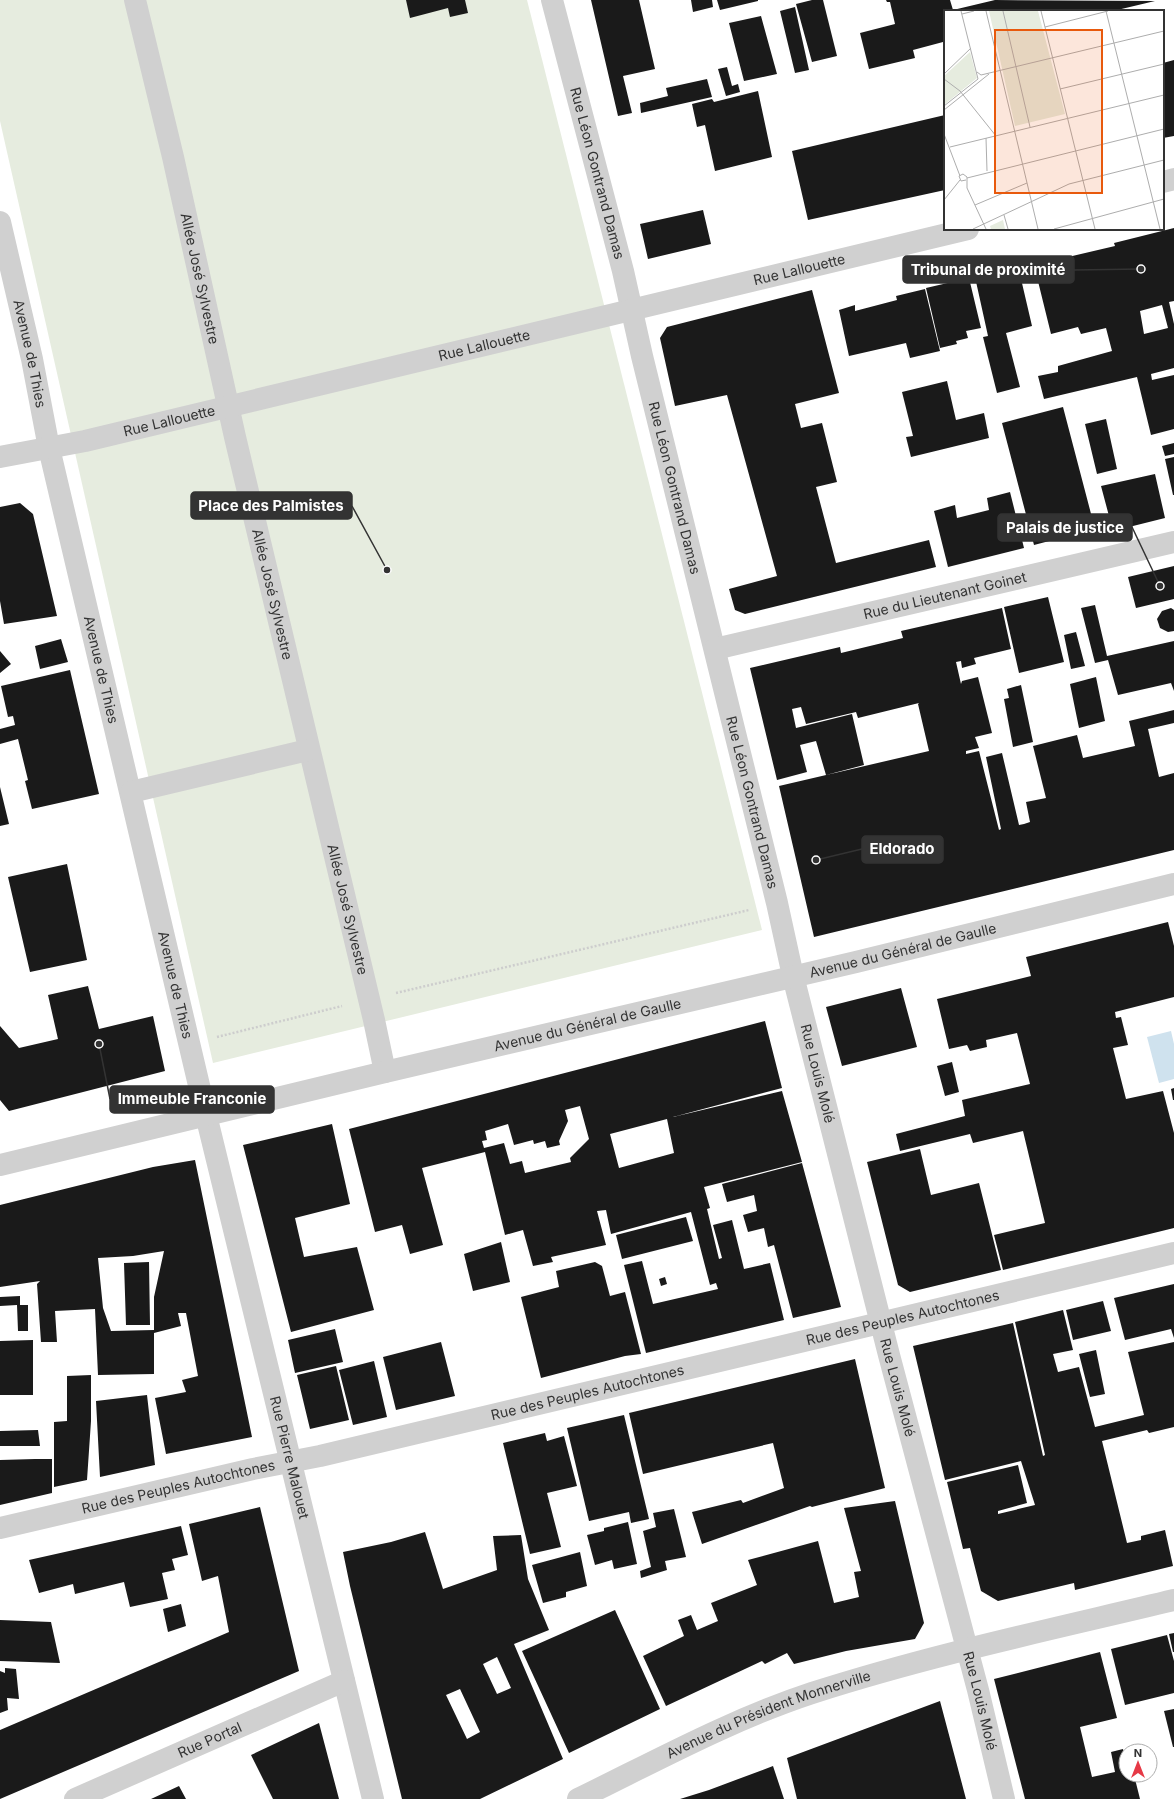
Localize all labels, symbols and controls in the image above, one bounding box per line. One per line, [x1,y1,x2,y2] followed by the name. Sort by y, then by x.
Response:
[944,10,1164,230] inset map
[567,85,629,261] street label: Rue Léon Gontrand Damas
[178,211,223,346] street label: Allée José Sylvestre
[752,250,847,288] street label: Rue Lallouette
[903,256,1074,283] callout: Tribunal de proximité
[911,260,1065,279] text: Tribunal de proximité
[10,298,50,409] street label: Avenue de Thies
[436,325,532,364] street label: Rue Lallouette
[646,400,705,576] street label: Rue Léon Gontrand Damas
[121,401,217,440] street label: Rue Lallouette
[191,492,352,519] callout: Place des Palmistes
[198,496,344,515] text: Place des Palmistes
[998,514,1132,541] callout: Palais de justice
[1006,518,1124,537] text: Palais de justice
[249,527,297,661] street label: Allée José Sylvestre
[862,568,1028,622] street label: Rue du Lieutenant Goinet
[81,614,123,725] street label: Avenue de Thies
[723,714,782,890] street label: Rue Léon Gontrand Damas
[862,836,943,863] callout: Eldorado
[869,839,935,858] text: Eldorado
[324,842,372,976] street label: Allée José Sylvestre
[808,919,998,981] street label: Avenue du Général de Gaulle
[155,929,197,1040] street label: Avenue de Thies
[492,994,683,1054] street label: Avenue du Général de Gaulle
[798,1022,839,1125] street label: Rue Louis Molé
[110,1086,274,1113] callout: Immeuble Franconie
[118,1089,266,1108] text: Immeuble Franconie
[804,1286,1001,1348] street label: Rue des Peuples Autochtones
[877,1336,919,1439] street label: Rue Louis Molé
[489,1361,686,1423] street label: Rue des Peuples Autochtones
[267,1394,313,1521] street label: Rue Pierre Malouet
[80,1456,276,1517] street label: Rue des Peuples Autochtones
[960,1649,1001,1752] street label: Rue Louis Molé
[663,1667,872,1762] street label: Avenue du Président Monnerville
[175,1718,244,1761] street label: Rue Portal
[1118,1743,1158,1783] north arrow
[1134,1746,1142,1760] text: N

